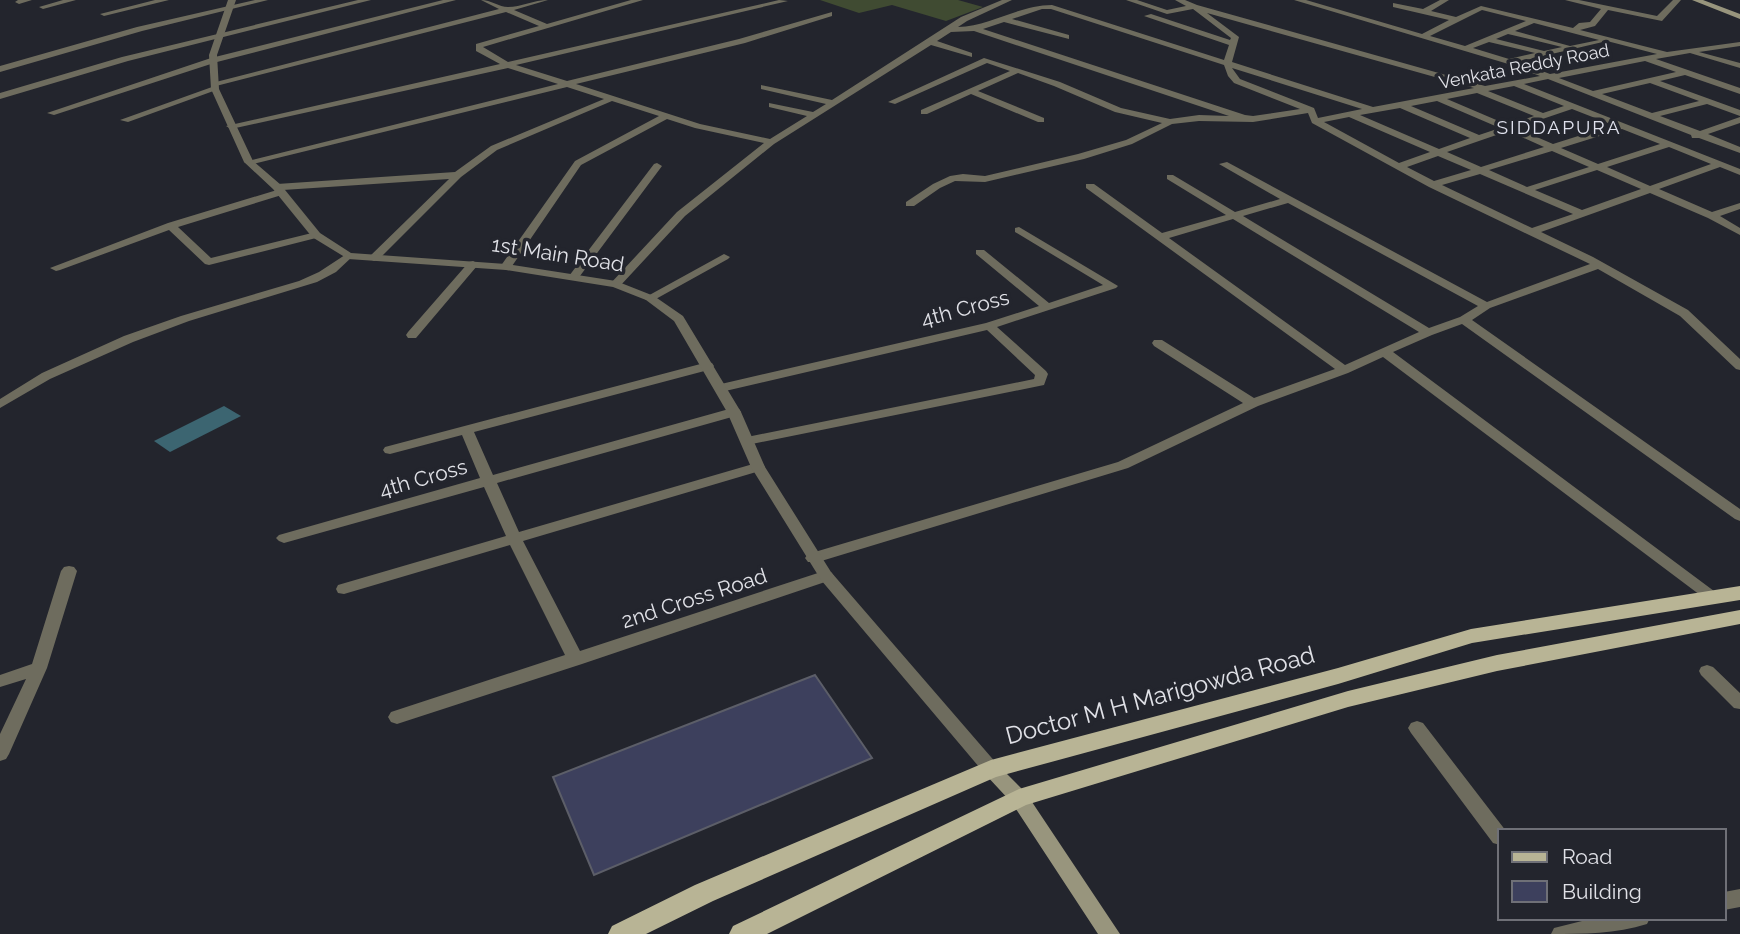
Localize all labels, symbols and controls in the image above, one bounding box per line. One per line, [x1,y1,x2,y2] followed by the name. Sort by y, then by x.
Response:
[1437,39,1611,93] street label: Venkata Reddy Road
[1496,116,1622,138] district label: SIDDAPURA
[490,231,626,277] street label: 1st Main Road
[918,284,1012,332] street label: 4th Cross
[376,454,470,502] street label: 4th Cross
[618,563,770,633] street label: 2nd Cross Road
[1002,640,1318,750] street label: Doctor M H Marigowda Road
[1498,829,1726,920] legend
[1562,844,1612,869] text: Road
[1562,879,1642,904] text: Building

